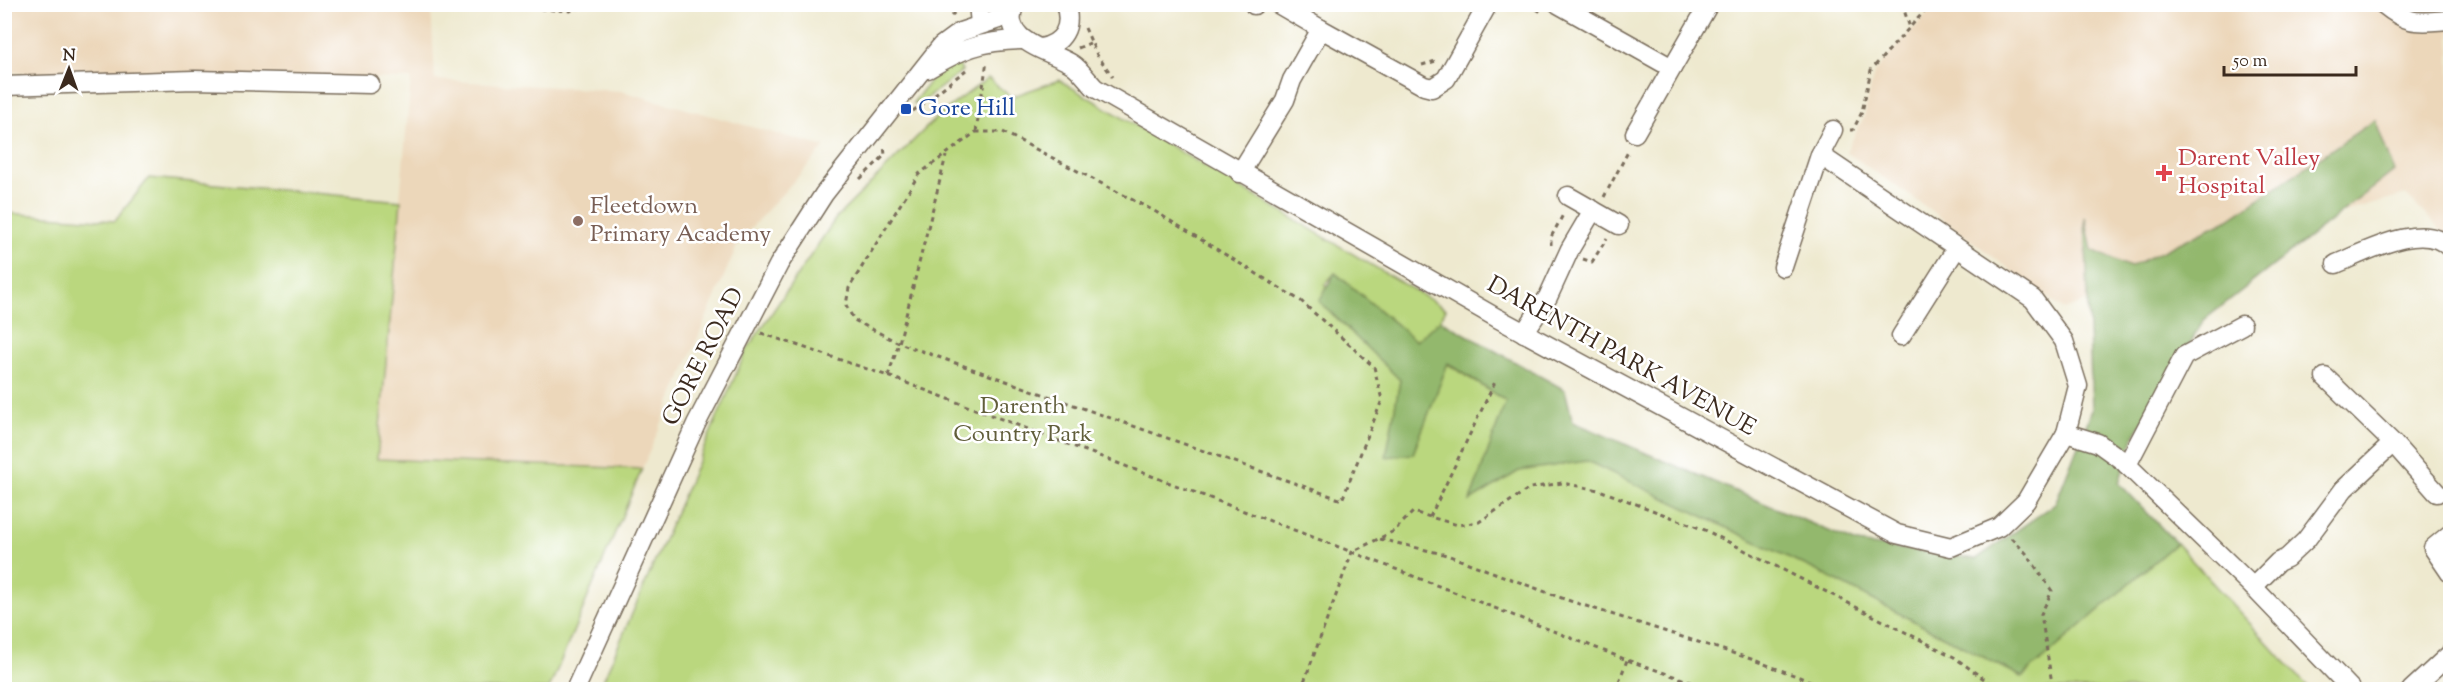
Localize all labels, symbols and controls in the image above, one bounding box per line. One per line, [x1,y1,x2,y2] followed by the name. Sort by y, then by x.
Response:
[39,39,99,99] north arrow
[2224,39,2356,77] scale bar
[63,45,76,68] text: N
[2232,49,2268,75] text: 50 m
[918,92,1016,126] place label: Gore Hill
[899,102,913,116] marker: Gore Hill
[2178,142,2320,204] place label: Darent Valley Hospital
[2155,164,2173,182] marker: Darent Valley Hospital
[590,190,771,252] place label: Fleetdown Primary Academy
[571,214,585,228] marker: Fleetdown Primary Academy
[1480,269,1762,446] street label: DARENTH PARK AVENUE
[655,282,753,432] street label: GORE ROAD
[953,390,1093,452] park label: Darenth Country Park

